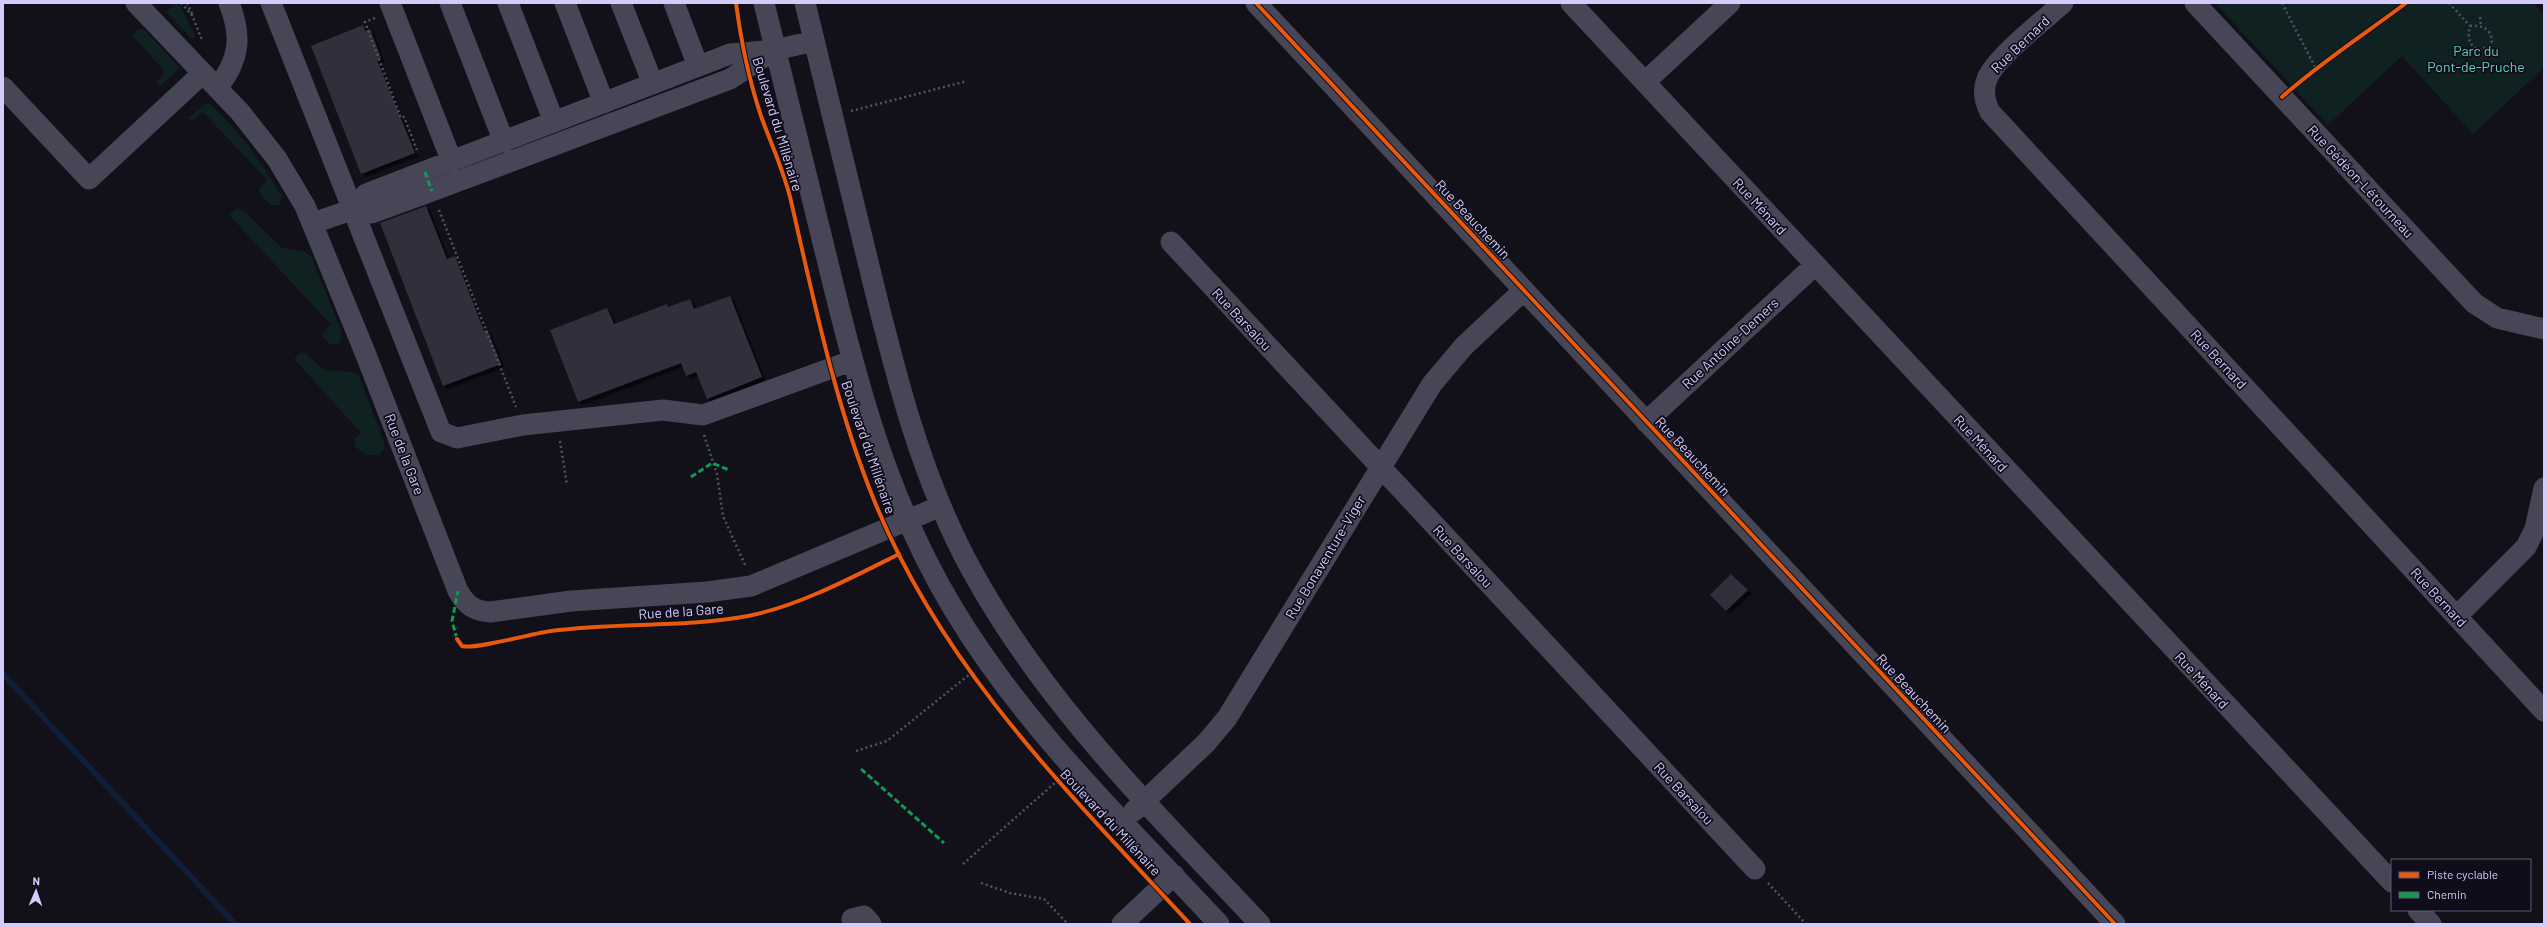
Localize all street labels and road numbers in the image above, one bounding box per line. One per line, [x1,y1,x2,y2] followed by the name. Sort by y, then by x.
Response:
[1987,12,2053,76] street label: Rue Bernard
[749,55,807,193] street label: Boulevard du Millénaire
[2304,121,2418,241] street label: Rue Gédéon-Létourneau
[1730,174,1790,238] street label: Rue Ménard
[1432,176,1514,262] street label: Rue Beauchemin
[1209,284,1275,354] street label: Rue Barsalou
[1678,294,1782,392] street label: Rue Antoine-Demers
[2187,326,2251,392] street label: Rue Bernard
[838,378,900,516] street label: Boulevard du Millénaire
[382,411,428,497] street label: Rue de la Gare
[1951,411,2011,475] street label: Rue Ménard
[1652,413,1734,499] street label: Rue Beauchemin
[1281,492,1369,622] street label: Rue Bonaventure-Viger
[1430,521,1496,591] street label: Rue Barsalou
[2407,564,2471,630] street label: Rue Bernard
[638,600,724,622] street label: Rue de la Gare
[2172,648,2232,712] street label: Rue Ménard
[1873,650,1955,736] street label: Rue Beauchemin
[1651,758,1717,828] street label: Rue Barsalou
[1057,765,1165,879] street label: Boulevard du Millénaire

